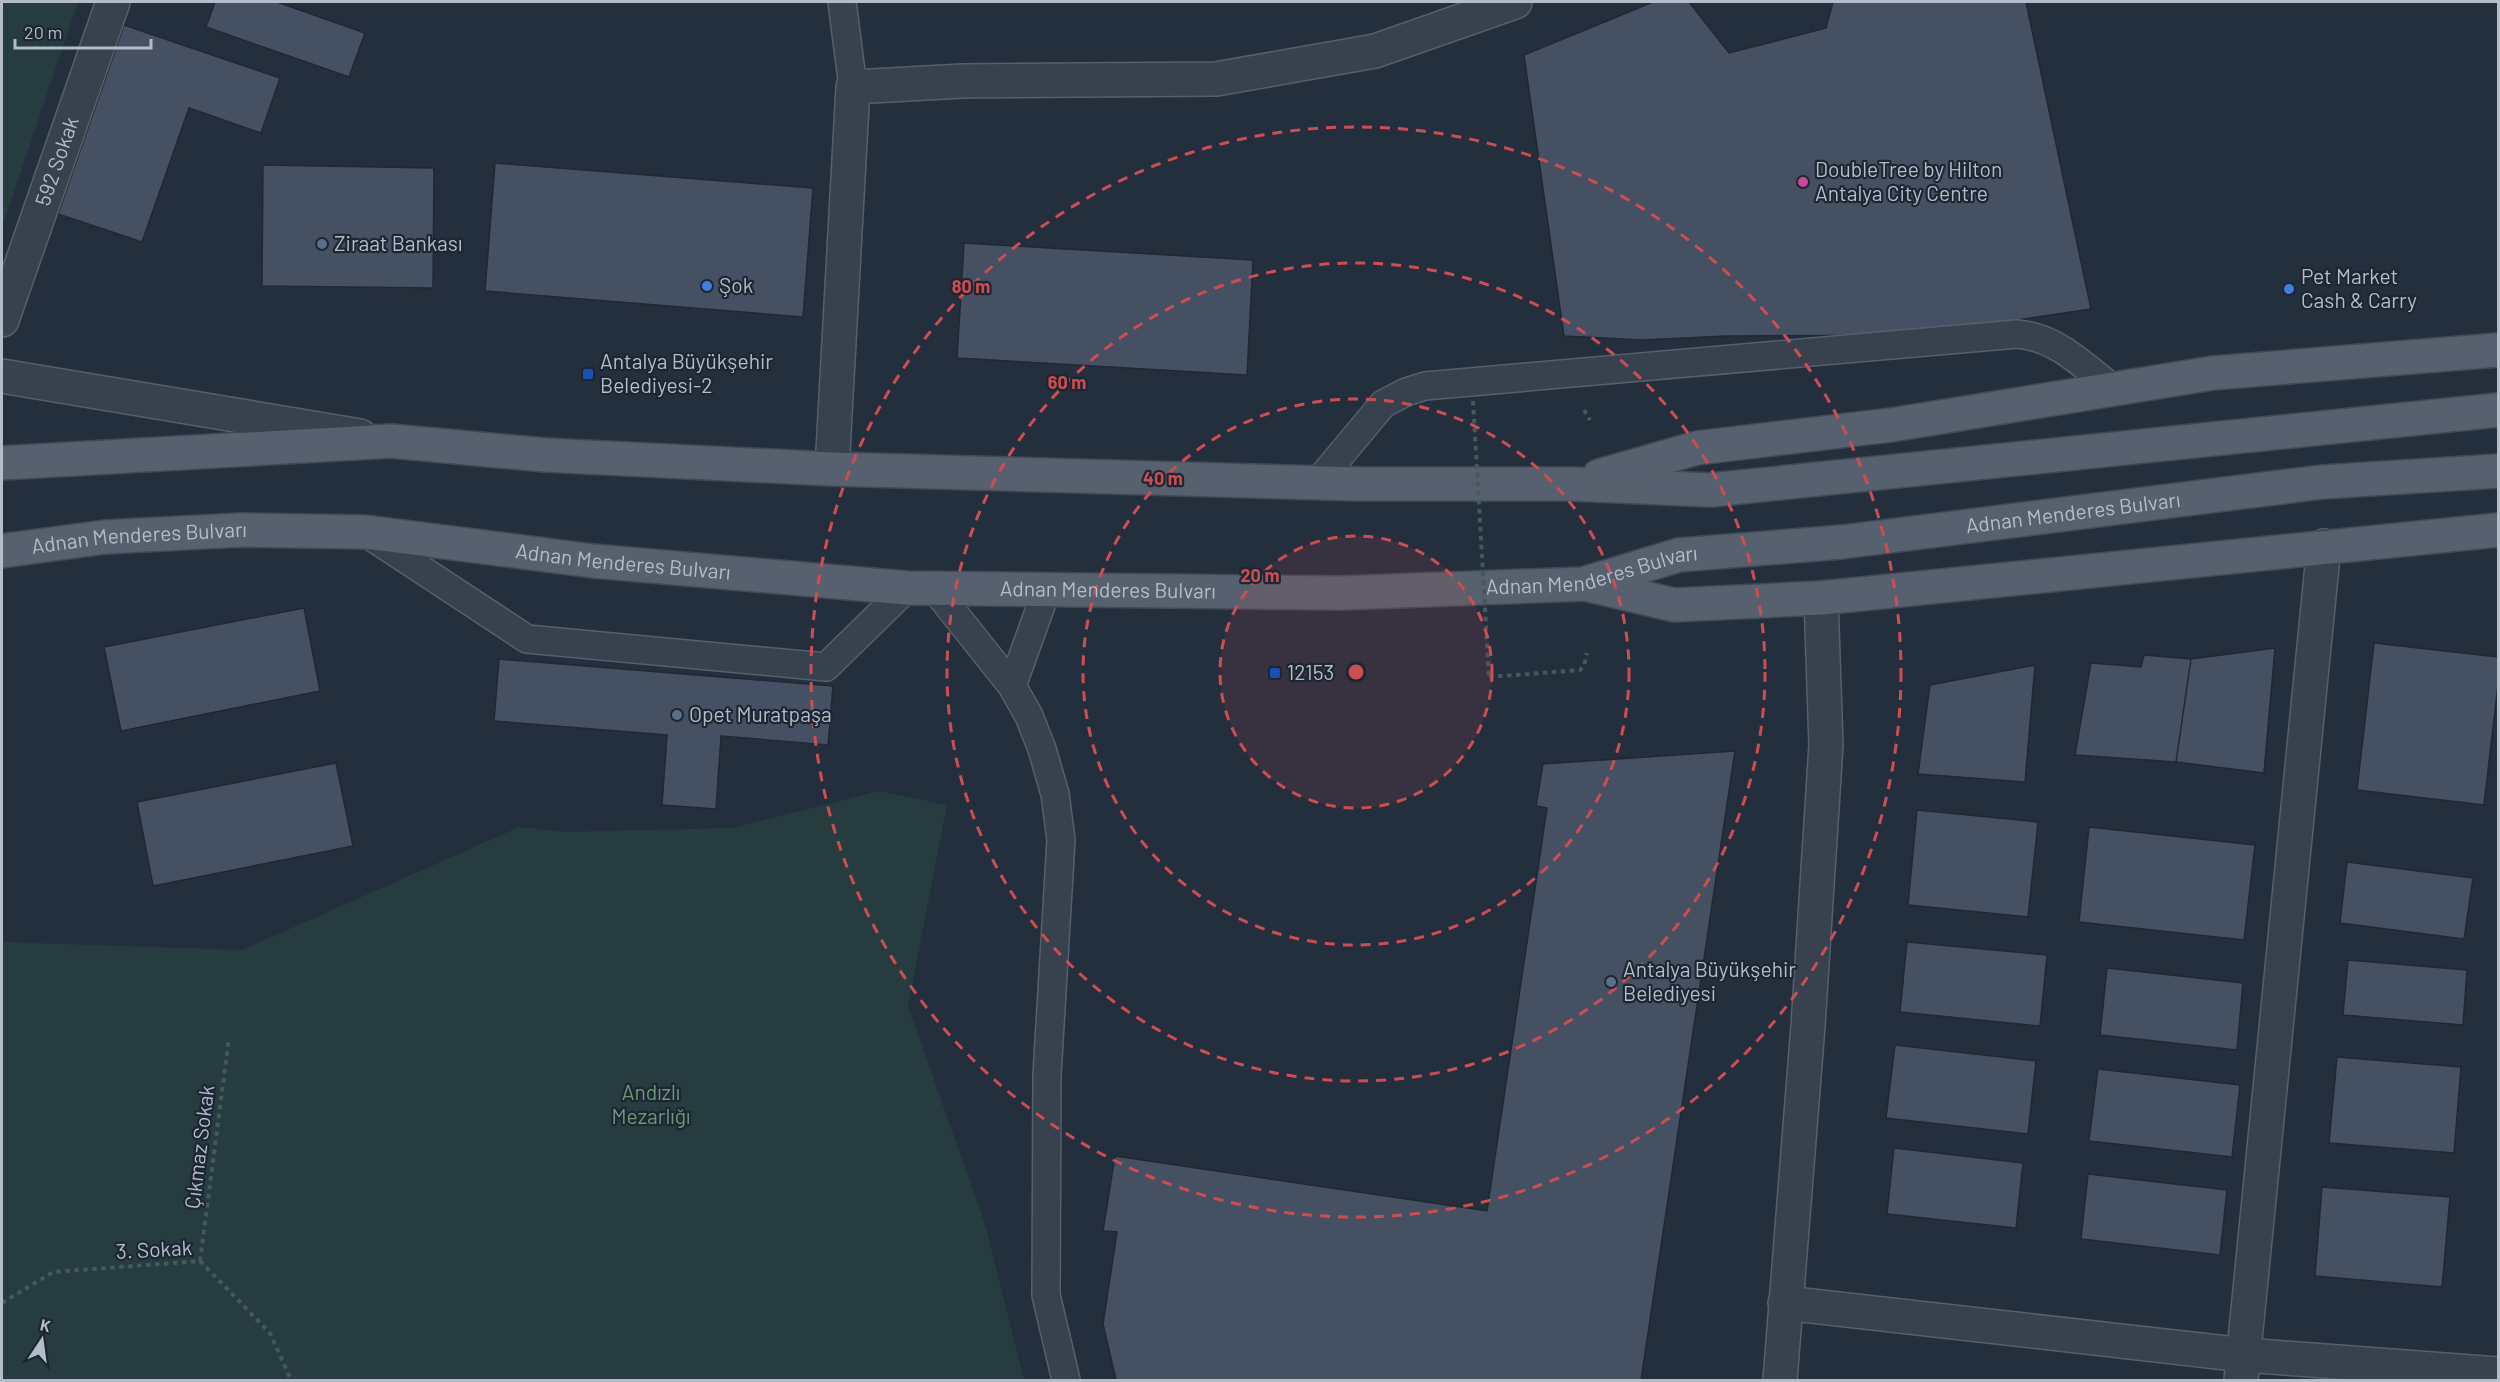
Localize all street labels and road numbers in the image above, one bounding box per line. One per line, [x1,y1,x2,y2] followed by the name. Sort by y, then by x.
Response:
[29,113,83,209] street label: 592 Sokak
[1964,486,2182,537] street label: Adnan Menderes Bulvarı
[30,516,247,558] street label: Adnan Menderes Bulvarı
[514,537,732,584] street label: Adnan Menderes Bulvarı
[1485,540,1698,599] street label: Adnan Menderes Bulvarı
[1000,575,1216,603] street label: Adnan Menderes Bulvarı
[179,1083,219,1210] street label: Çıkmaz Sokak
[115,1234,193,1263] street label: 3. Sokak

